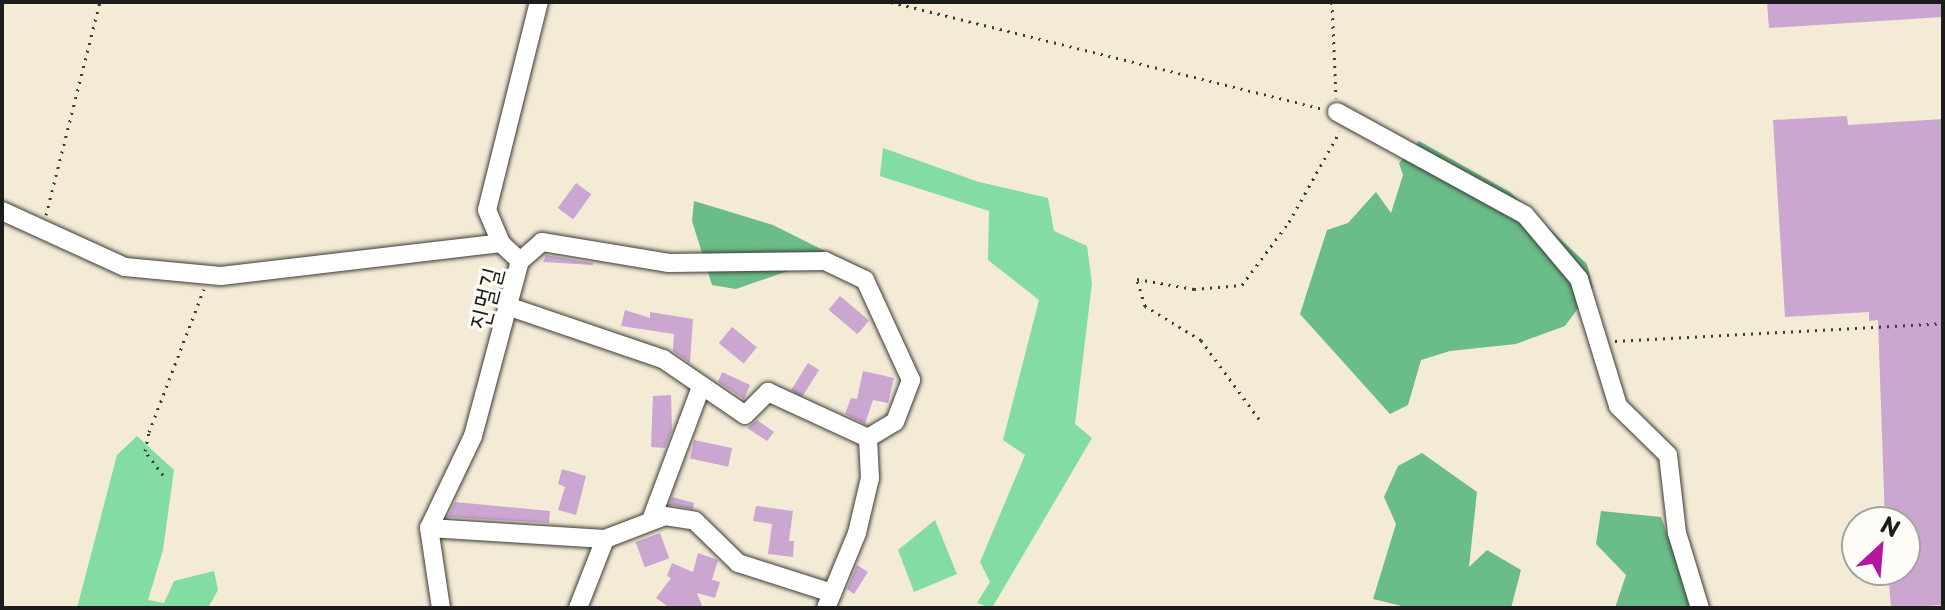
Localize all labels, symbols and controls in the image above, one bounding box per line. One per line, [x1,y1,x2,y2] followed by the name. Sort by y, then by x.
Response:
[461,264,507,332] street label: 진멀길
[1841,506,1921,586] north arrow
[1876,507,1906,544] text: N

